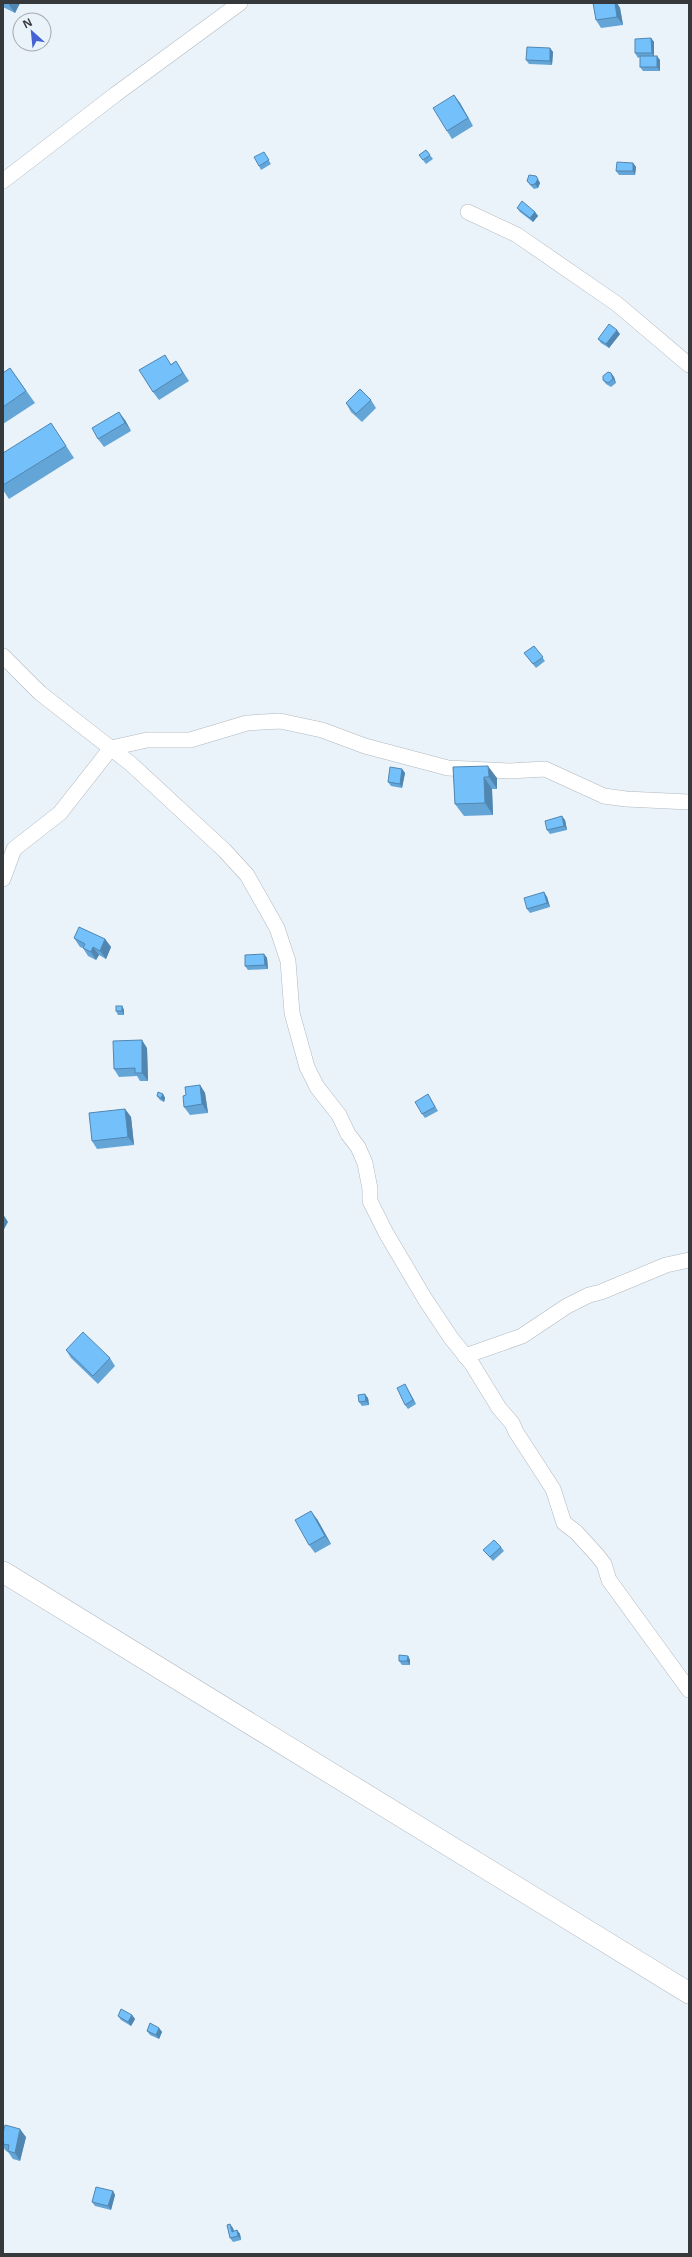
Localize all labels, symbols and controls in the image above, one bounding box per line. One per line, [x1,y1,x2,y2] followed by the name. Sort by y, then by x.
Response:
[12,12,52,52] north arrow
[20,14,35,31] text: N

